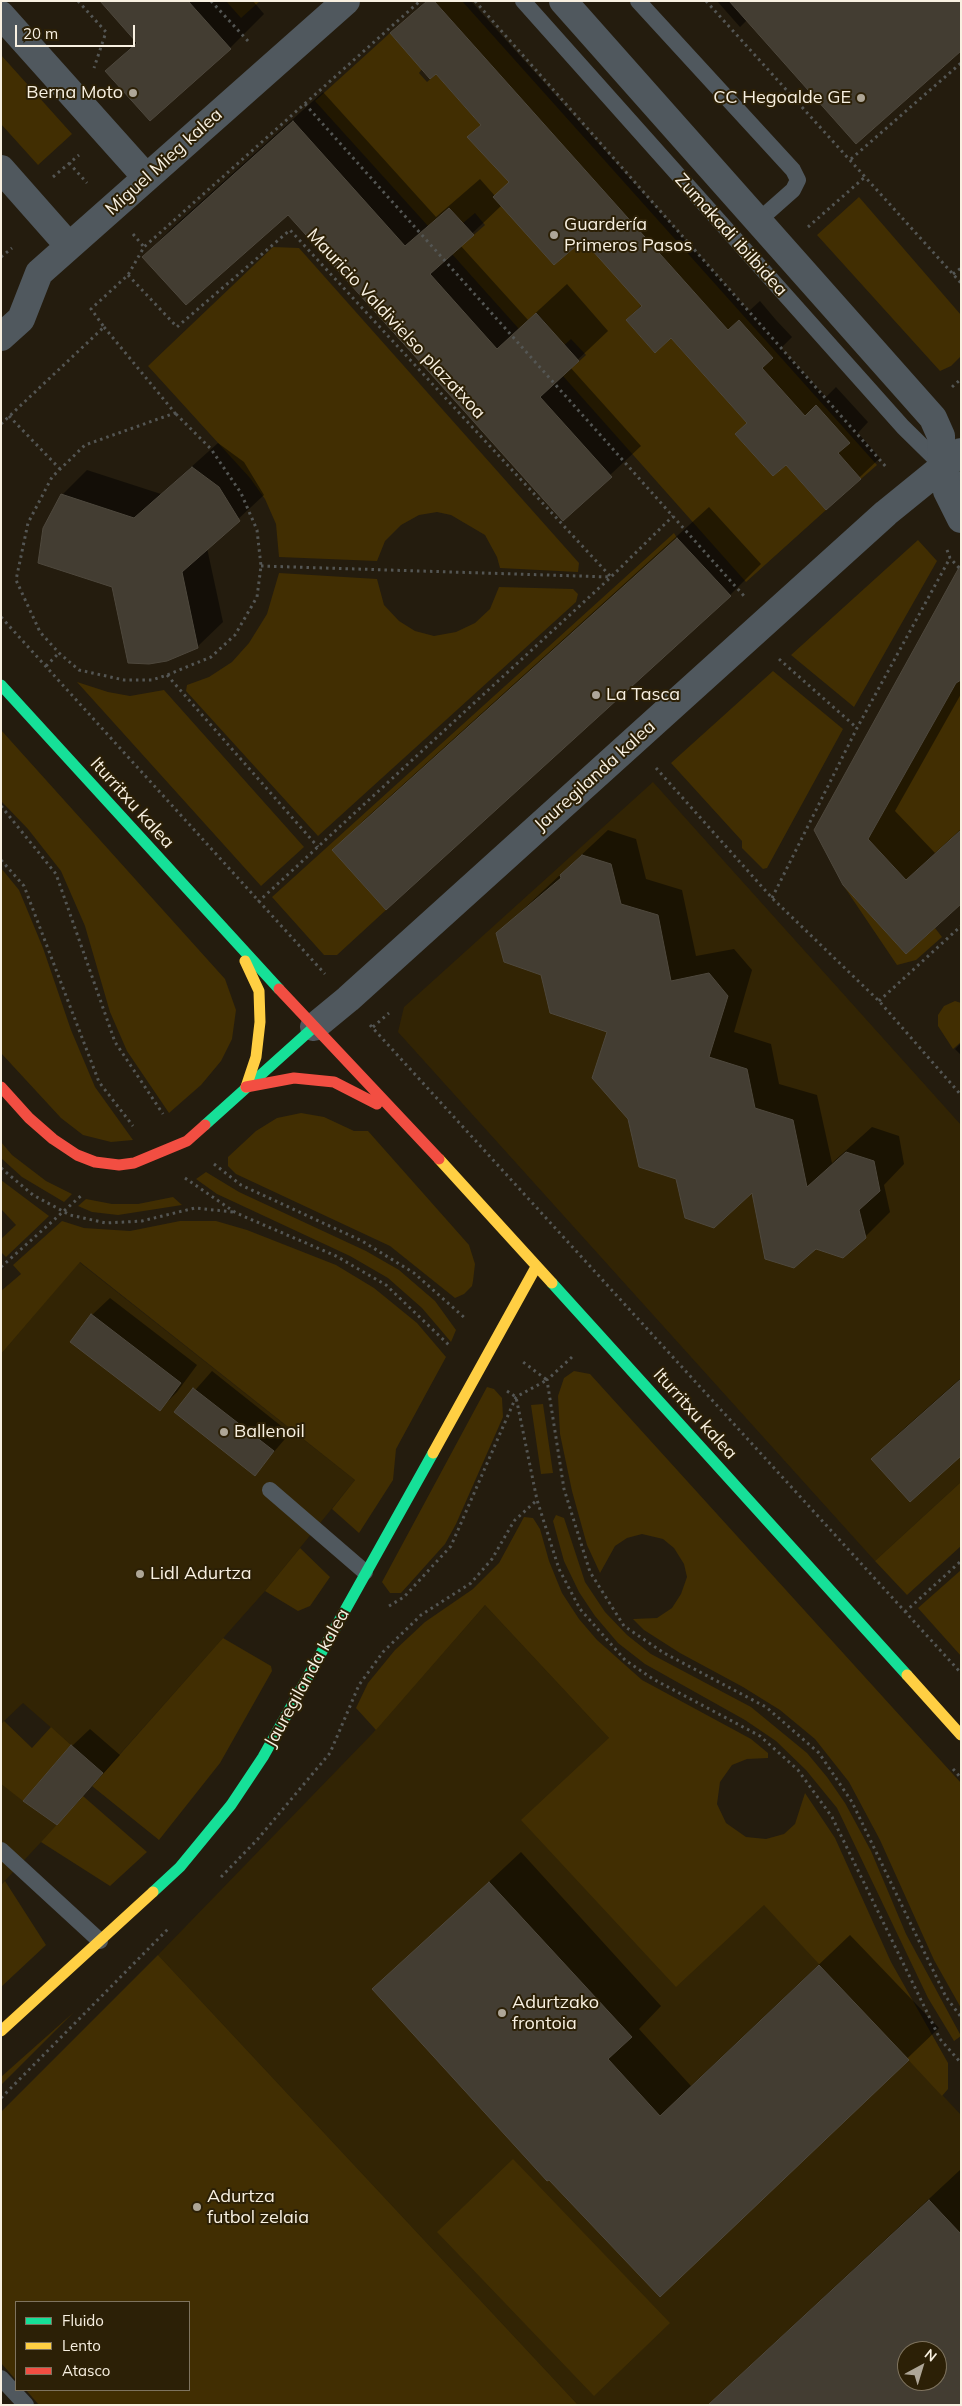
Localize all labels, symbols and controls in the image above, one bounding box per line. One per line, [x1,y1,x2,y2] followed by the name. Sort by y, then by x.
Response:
[18,15,138,47] scale bar
[23,24,58,43] text: 20 m
[26,82,123,104] place label: Berna Moto
[127,87,139,99] marker: Berna Moto
[713,87,851,109] place label: CC Hegoalde GE
[855,92,867,104] marker: CC Hegoalde GE
[101,104,227,220] street label: Miguel Mieg kalea
[670,169,792,301] street label: Zumakadi ibilbidea
[564,214,692,256] place label: Guardería Primeros Pasos
[302,224,490,424] street label: Mauricio Valdivielso plazatxoa
[548,229,560,241] marker: Guardería Primeros Pasos
[606,684,680,706] place label: La Tasca
[590,689,602,701] marker: La Tasca
[530,716,660,836] street label: Jauregilanda kalea
[86,753,178,853] street label: Iturritxu kalea
[649,1364,741,1464] street label: Iturritxu kalea
[234,1421,305,1443] place label: Ballenoil
[218,1426,230,1438] marker: Ballenoil
[150,1563,252,1585] place label: Lidl Adurtza
[134,1568,146,1580] marker: Lidl Adurtza
[260,1605,354,1751] street label: Jauregilanda kalea
[512,1992,599,2035] place label: Adurtzako frontoia
[496,2007,508,2019] marker: Adurtzako frontoia
[207,2186,309,2228] place label: Adurtza futbol zelaia
[191,2201,203,2213] marker: Adurtza futbol zelaia
[15,2301,190,2391] legend
[62,2311,104,2330] text: Fluido
[62,2336,101,2355] text: Lento
[897,2341,947,2391] north arrow
[921,2345,941,2365] text: N
[62,2361,110,2380] text: Atasco

